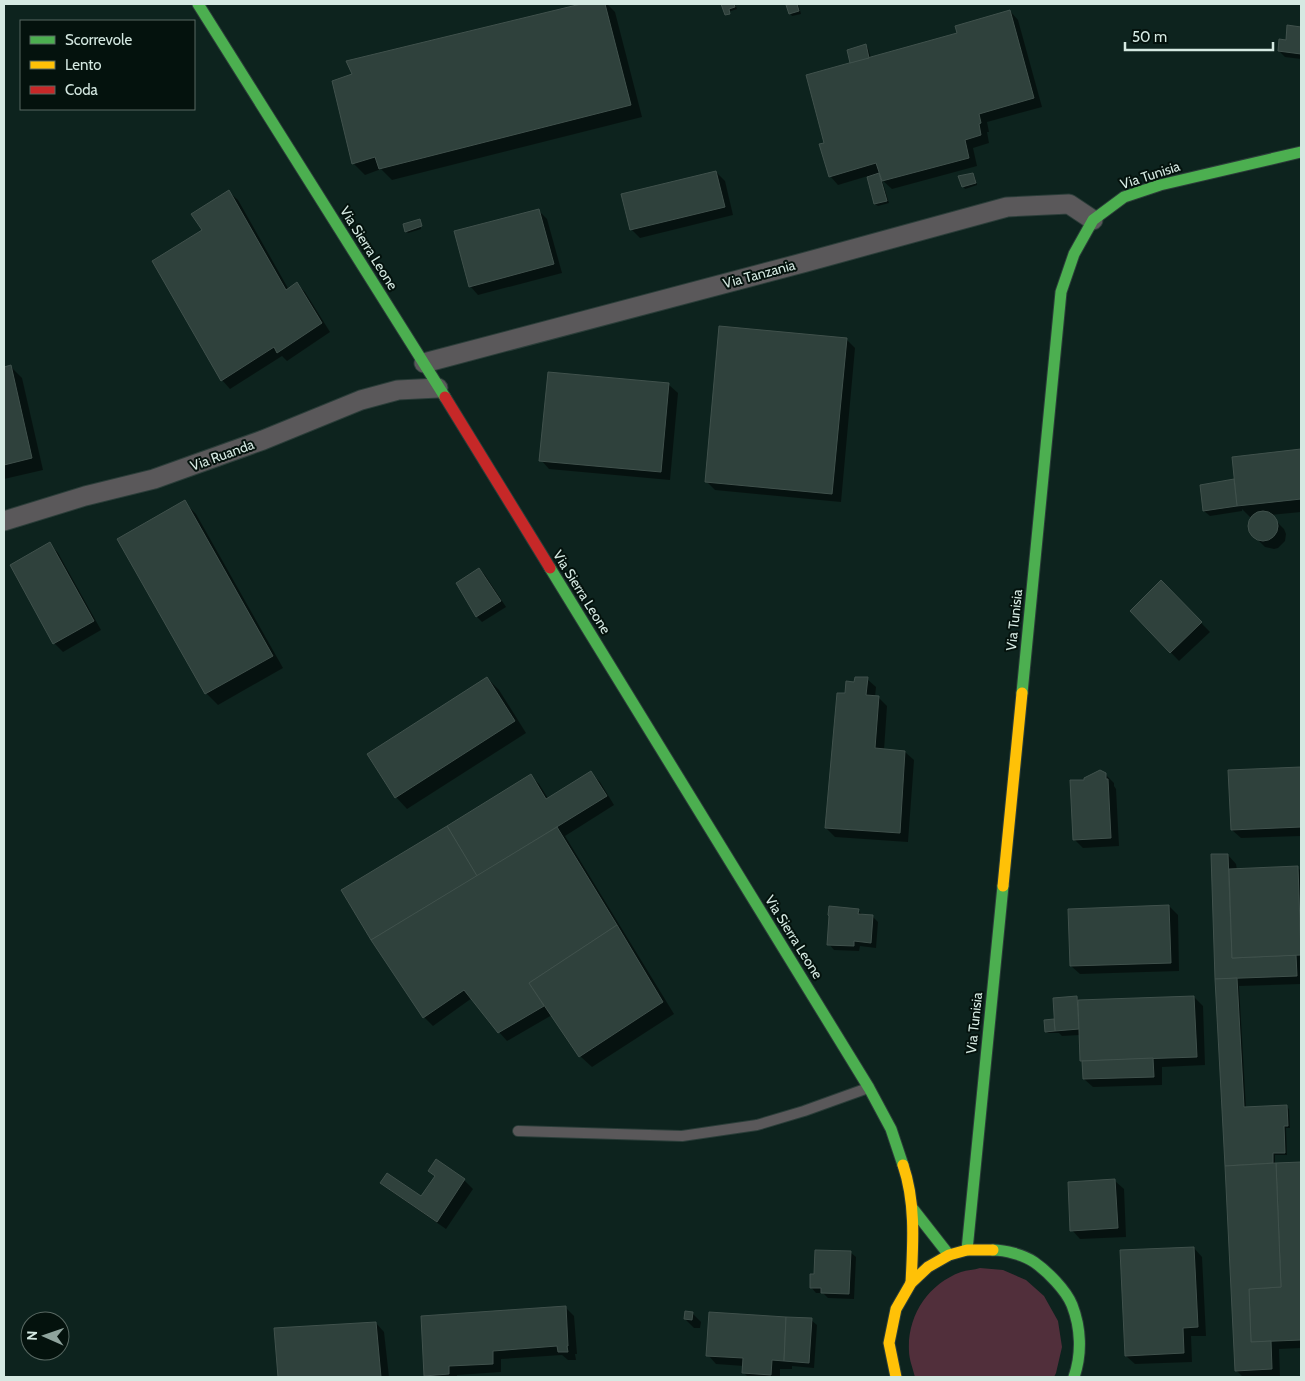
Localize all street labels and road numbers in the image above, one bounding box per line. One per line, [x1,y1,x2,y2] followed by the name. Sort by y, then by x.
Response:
[1118,157,1182,193] street label: Via Tunisia
[336,203,402,293] street label: Via Sierra Leone
[721,256,797,292] street label: Via Tanzania
[188,435,257,475] street label: Via Ruanda
[549,547,615,637] street label: Via Sierra Leone
[1002,588,1026,652] street label: Via Tunisia
[761,892,827,982] street label: Via Sierra Leone
[962,991,986,1055] street label: Via Tunisia

